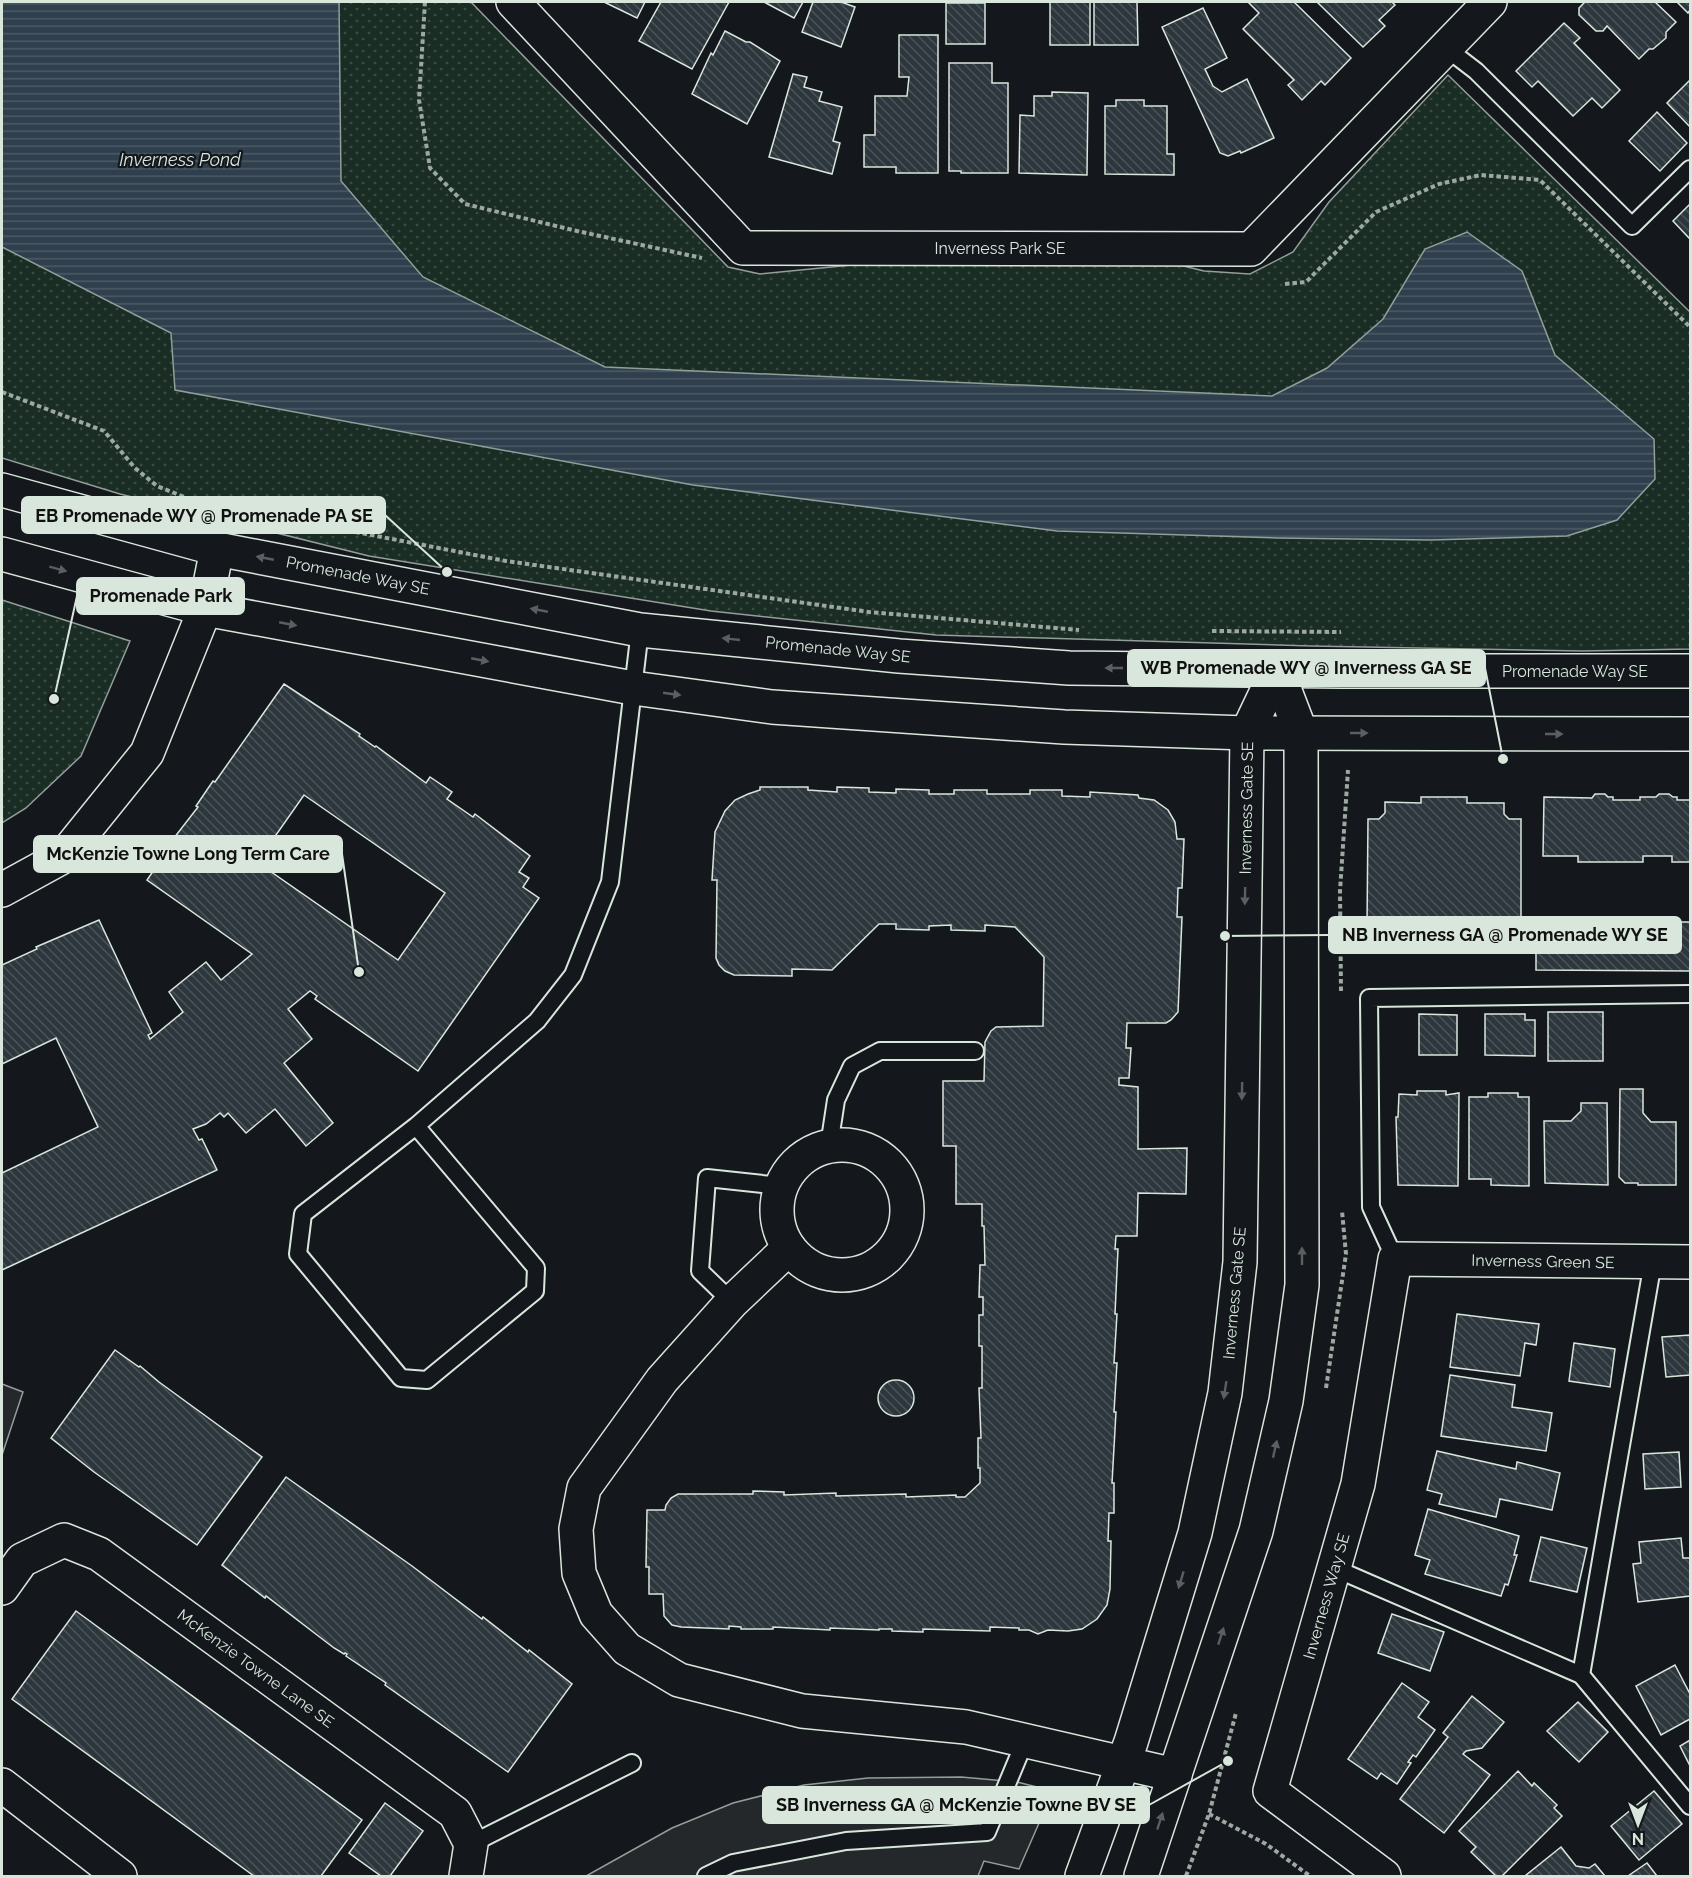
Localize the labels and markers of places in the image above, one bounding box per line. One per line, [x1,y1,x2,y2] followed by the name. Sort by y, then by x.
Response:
[22,497,385,533] callout: EB Promenade WY @ Promenade PA SE
[77,578,244,614] callout: Promenade Park
[1128,650,1485,686] callout: WB Promenade WY @ Inverness GA SE
[34,836,342,872] callout: McKenzie Towne Long Term Care
[1329,917,1681,953] callout: NB Inverness GA @ Promenade WY SE
[763,1787,1149,1823] callout: SB Inverness GA @ McKenzie Towne BV SE

